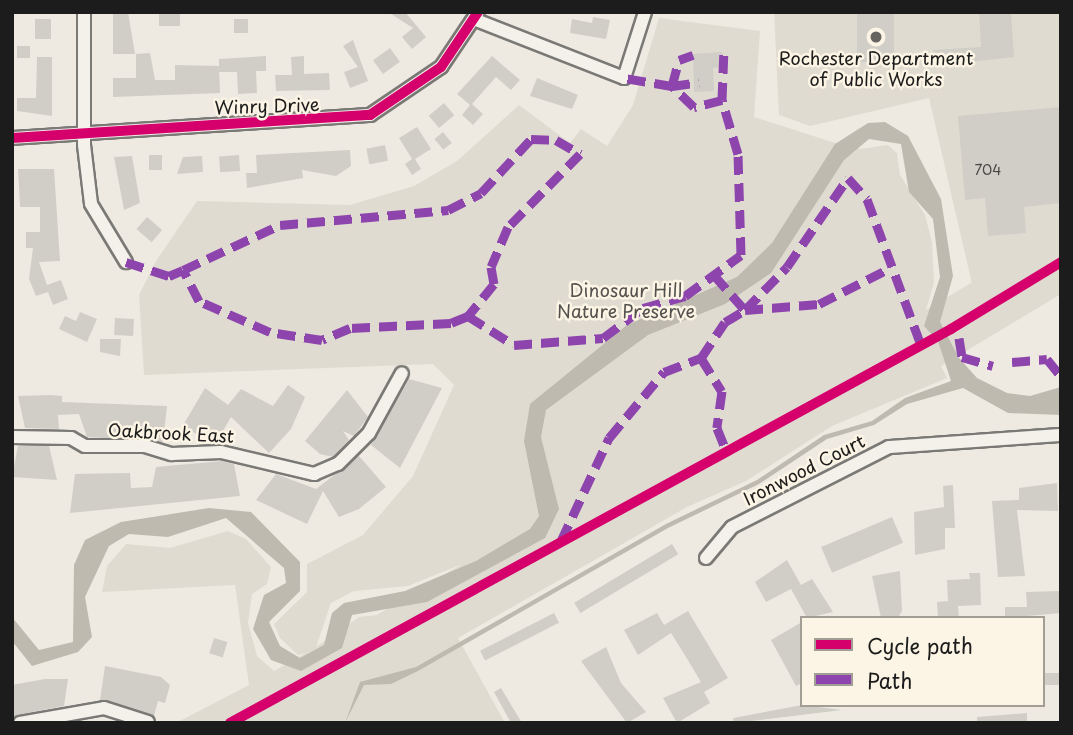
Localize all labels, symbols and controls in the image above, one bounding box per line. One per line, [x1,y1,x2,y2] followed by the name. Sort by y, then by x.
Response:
[868,29,884,45] marker: Rochester Department of Public Works
[779,48,973,90] place label: Rochester Department of Public Works
[214,93,320,119] street label: Winry Drive
[974,162,1002,178] house number: 704
[556,280,696,322] park label: Dinosaur Hill Nature Preserve
[107,419,235,447] street label: Oakbrook East
[739,430,869,510] street label: Ironwood Court
[800,616,1045,707] legend
[867,629,973,661] text: Cycle path
[867,664,912,696] text: Path

